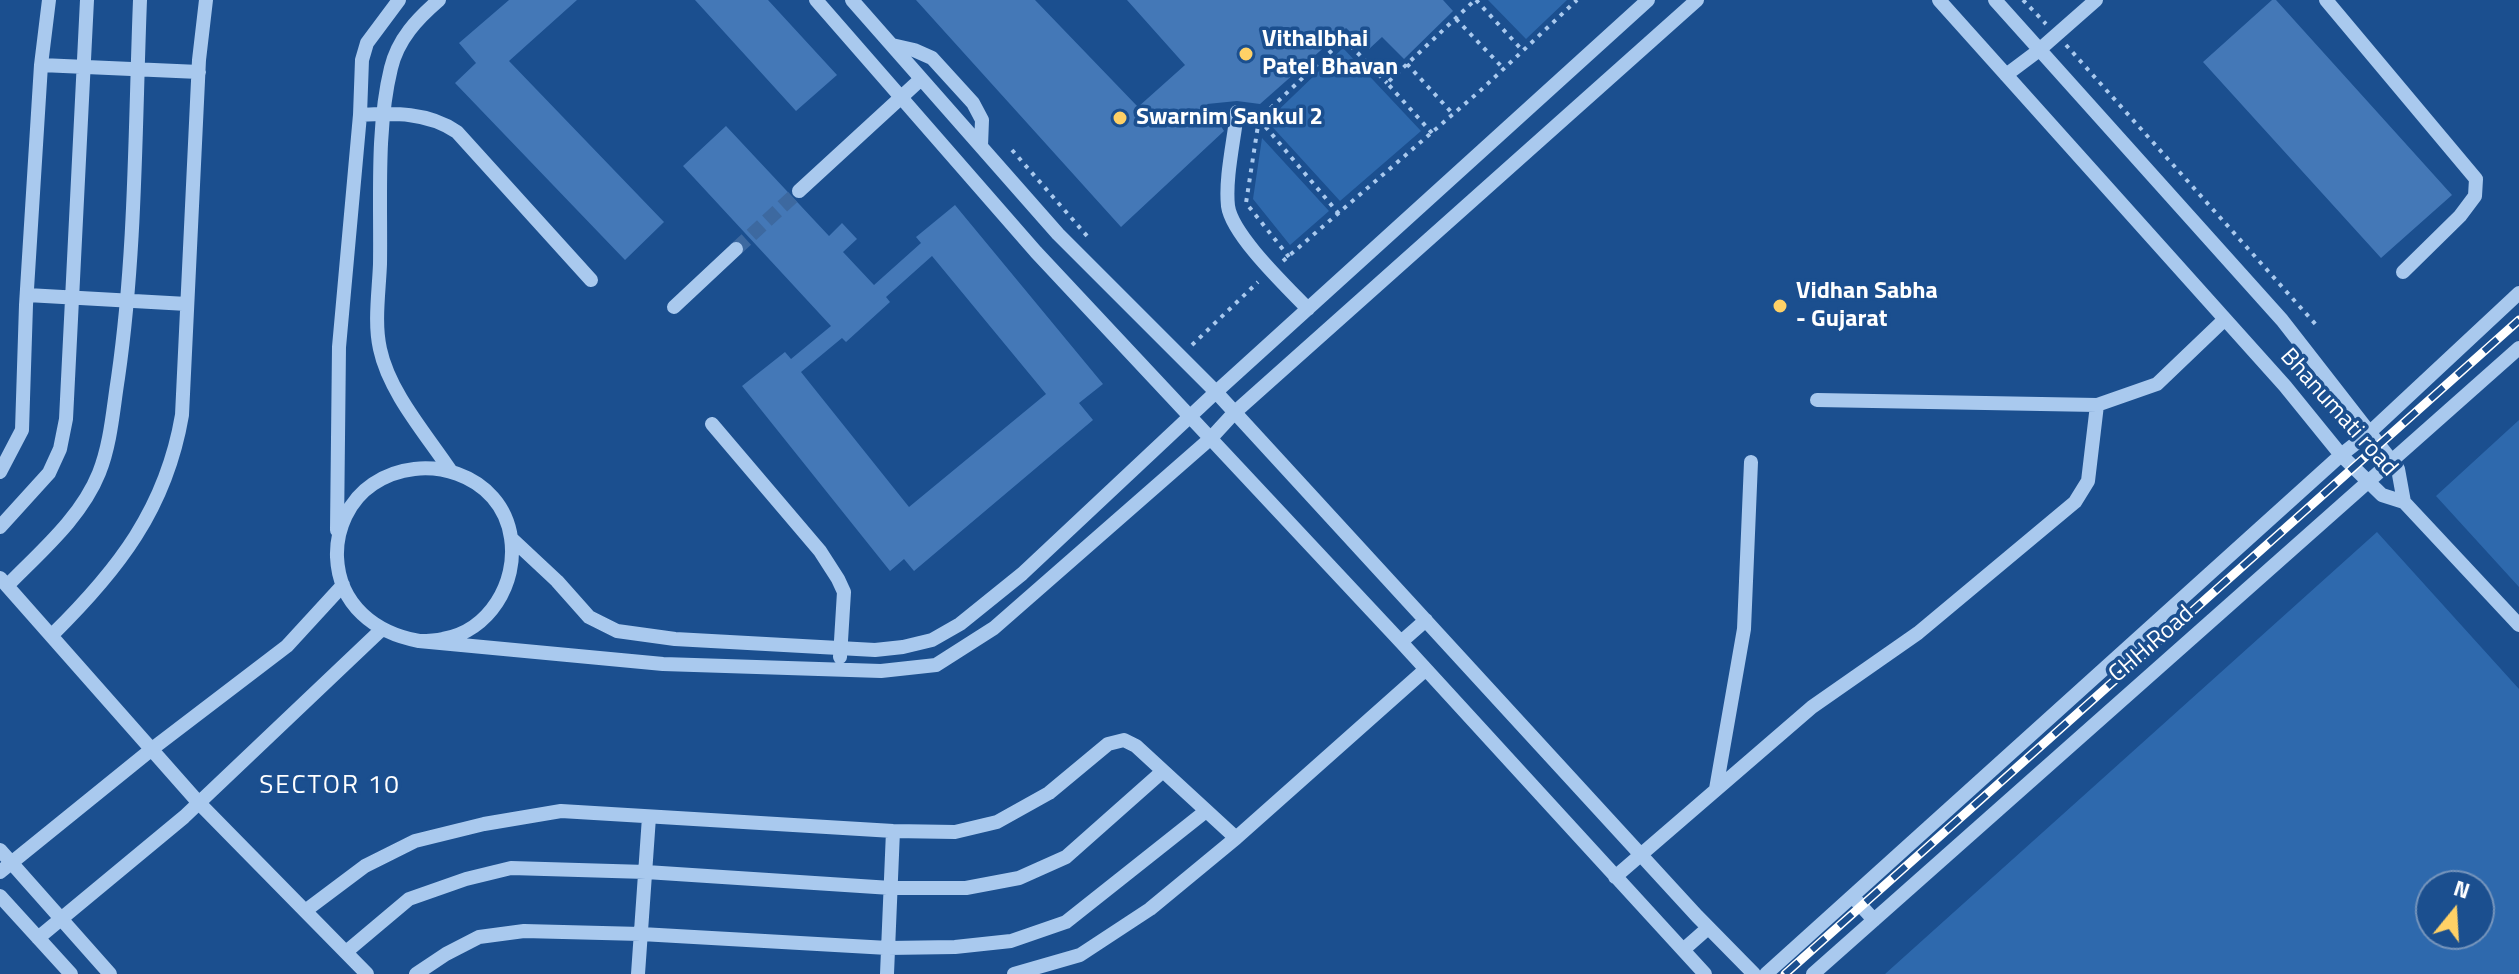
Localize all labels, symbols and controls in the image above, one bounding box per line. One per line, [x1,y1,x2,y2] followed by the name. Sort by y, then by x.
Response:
[1262,26,1398,82] place label: Vithalbhai Patel Bhavan
[1237,45,1255,63] marker: Vithalbhai Patel Bhavan
[1136,104,1323,132] place label: Swarnim Sankul 2
[1111,109,1129,127] marker: Swarnim Sankul 2
[1796,278,1938,334] place label: Vidhan Sabha - Gujarat
[1771,297,1789,315] marker: Vidhan Sabha - Gujarat
[2273,343,2403,483] street label: Bhanumati road
[2104,600,2200,690] street label: CHH Road
[259,771,401,803] district label: SECTOR 10
[2415,870,2495,950] north arrow
[2449,871,2474,908] text: N

